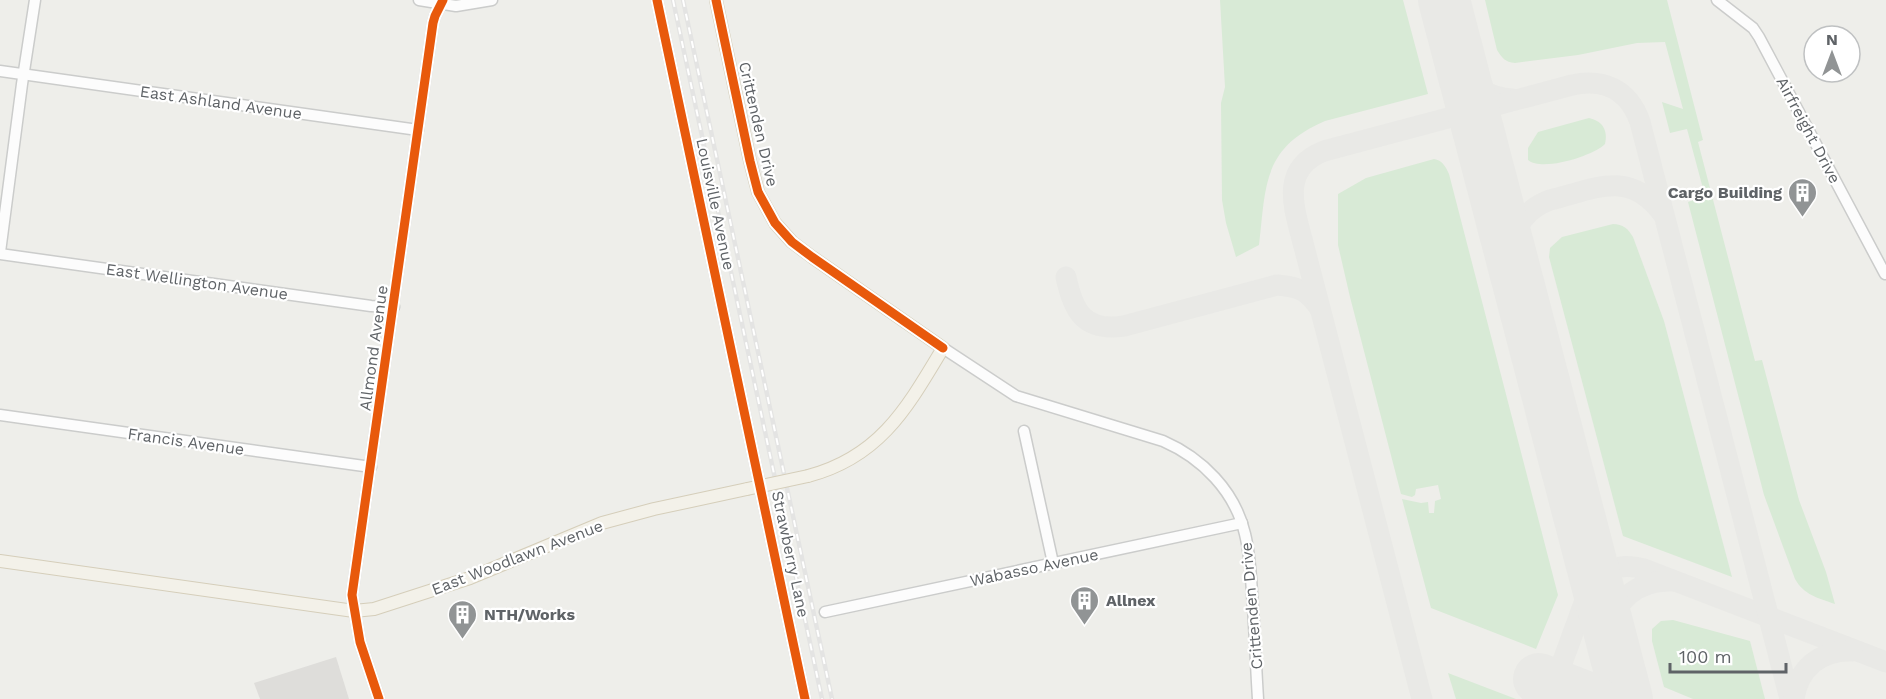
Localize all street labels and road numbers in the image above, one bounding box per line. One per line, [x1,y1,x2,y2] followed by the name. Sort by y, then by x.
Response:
[735,60,782,188] street label: Crittenden Drive
[1773,74,1845,187] street label: Airfreight Drive
[139,82,303,123] street label: East Ashland Avenue
[692,136,739,272] street label: Louisville Avenue
[105,259,289,304] street label: East Wellington Avenue
[355,284,392,412] street label: Allmond Avenue
[126,424,245,459] street label: Francis Avenue
[768,489,813,619] street label: Strawberry Lane
[429,516,606,599] street label: East Woodlawn Avenue
[1236,542,1267,670] street label: Crittenden Drive
[968,545,1100,590] street label: Wabasso Avenue

